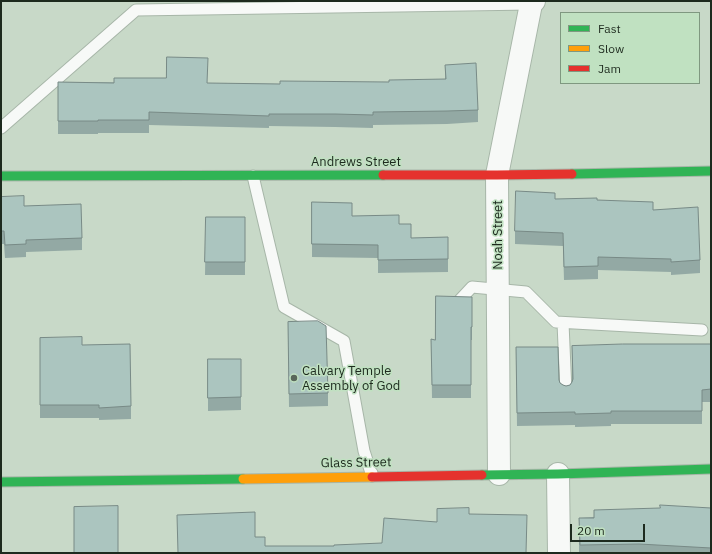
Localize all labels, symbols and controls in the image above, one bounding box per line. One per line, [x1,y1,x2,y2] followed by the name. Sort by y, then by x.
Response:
[560,12,700,84] legend
[598,21,621,36] text: Fast
[598,41,624,56] text: Slow
[598,61,621,76] text: Jam
[311,154,401,170] street label: Andrews Street
[490,200,506,270] street label: Noah Street
[302,363,400,394] place label: Calvary Temple Assembly of God
[289,373,299,383] marker: Calvary Temple Assembly of God
[320,455,392,471] street label: Glass Street
[572,516,647,542] scale bar
[577,523,605,538] text: 20 m

